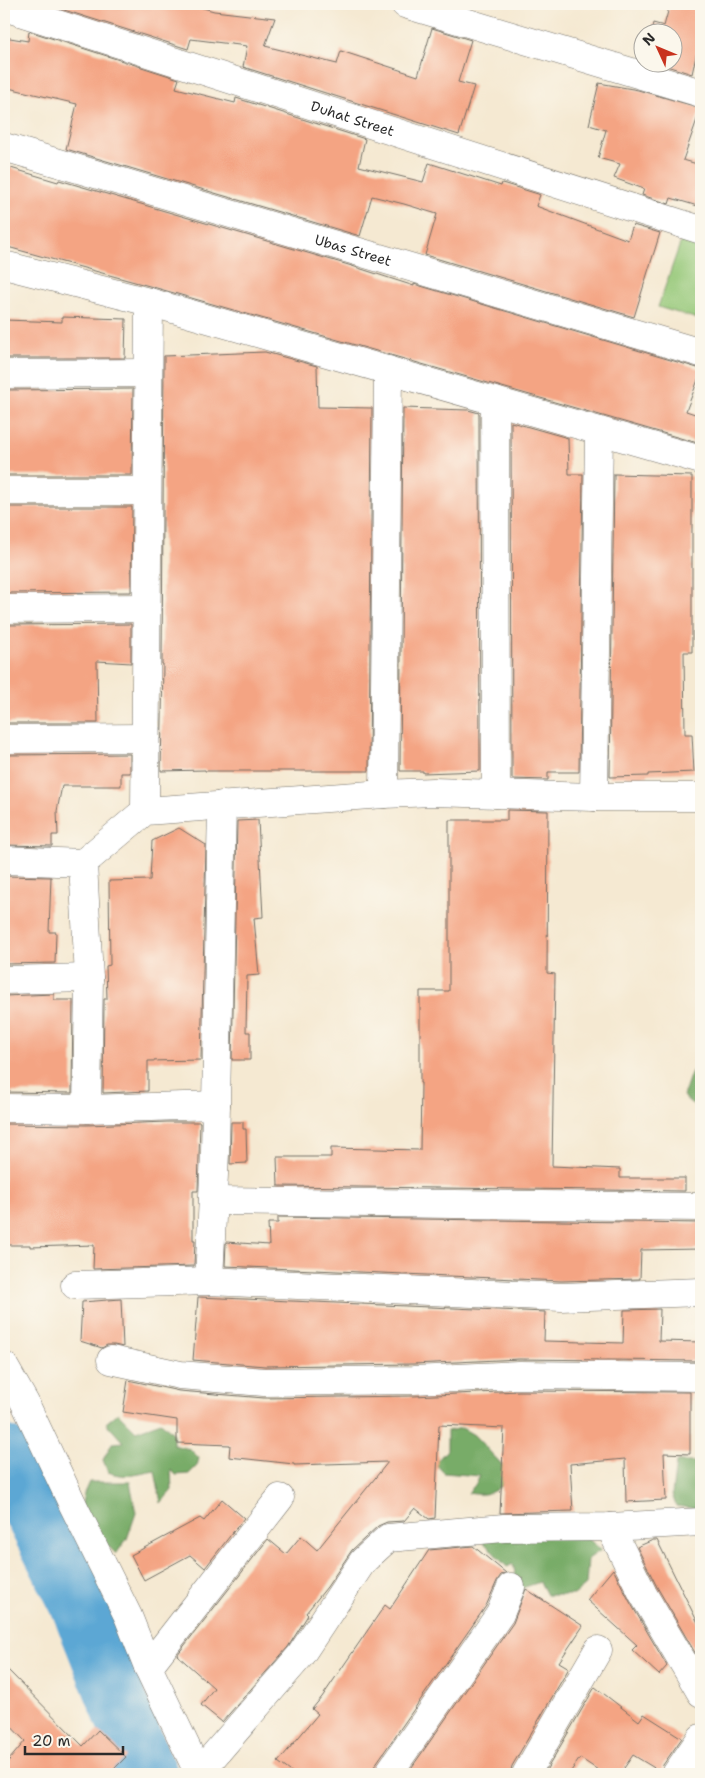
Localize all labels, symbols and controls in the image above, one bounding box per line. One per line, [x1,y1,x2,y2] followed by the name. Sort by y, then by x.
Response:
[632,22,682,72] north arrow
[638,29,659,49] text: N
[309,97,397,140] street label: Duhat Street
[313,230,394,270] street label: Ubas Street
[25,1723,122,1755] scale bar
[32,1731,71,1751] text: 20 m

